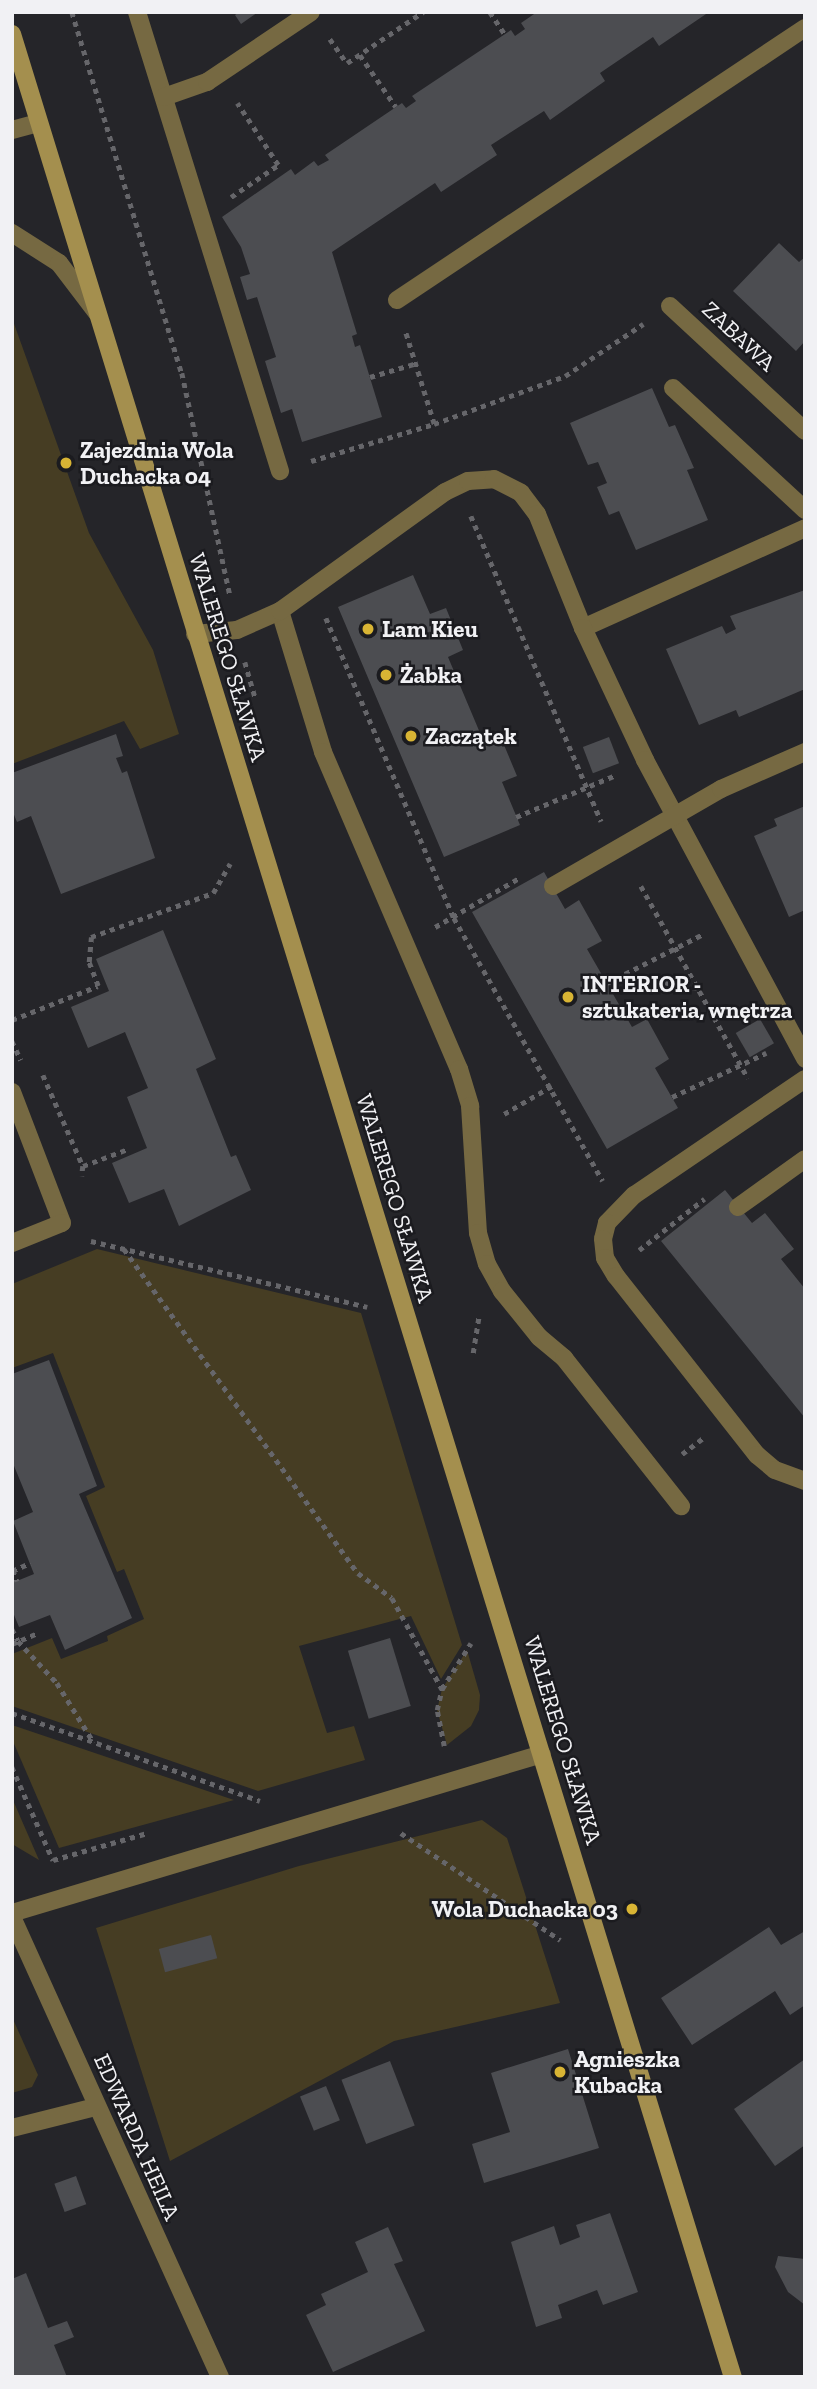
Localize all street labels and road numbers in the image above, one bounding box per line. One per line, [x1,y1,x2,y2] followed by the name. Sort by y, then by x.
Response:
[697,295,781,377] street label: ZABAWA
[183,550,273,764] street label: WALEREGO SŁAWKA
[350,1091,440,1305] street label: WALEREGO SŁAWKA
[518,1633,608,1847] street label: WALEREGO SŁAWKA
[88,2049,186,2225] street label: EDWARDA HEILA

